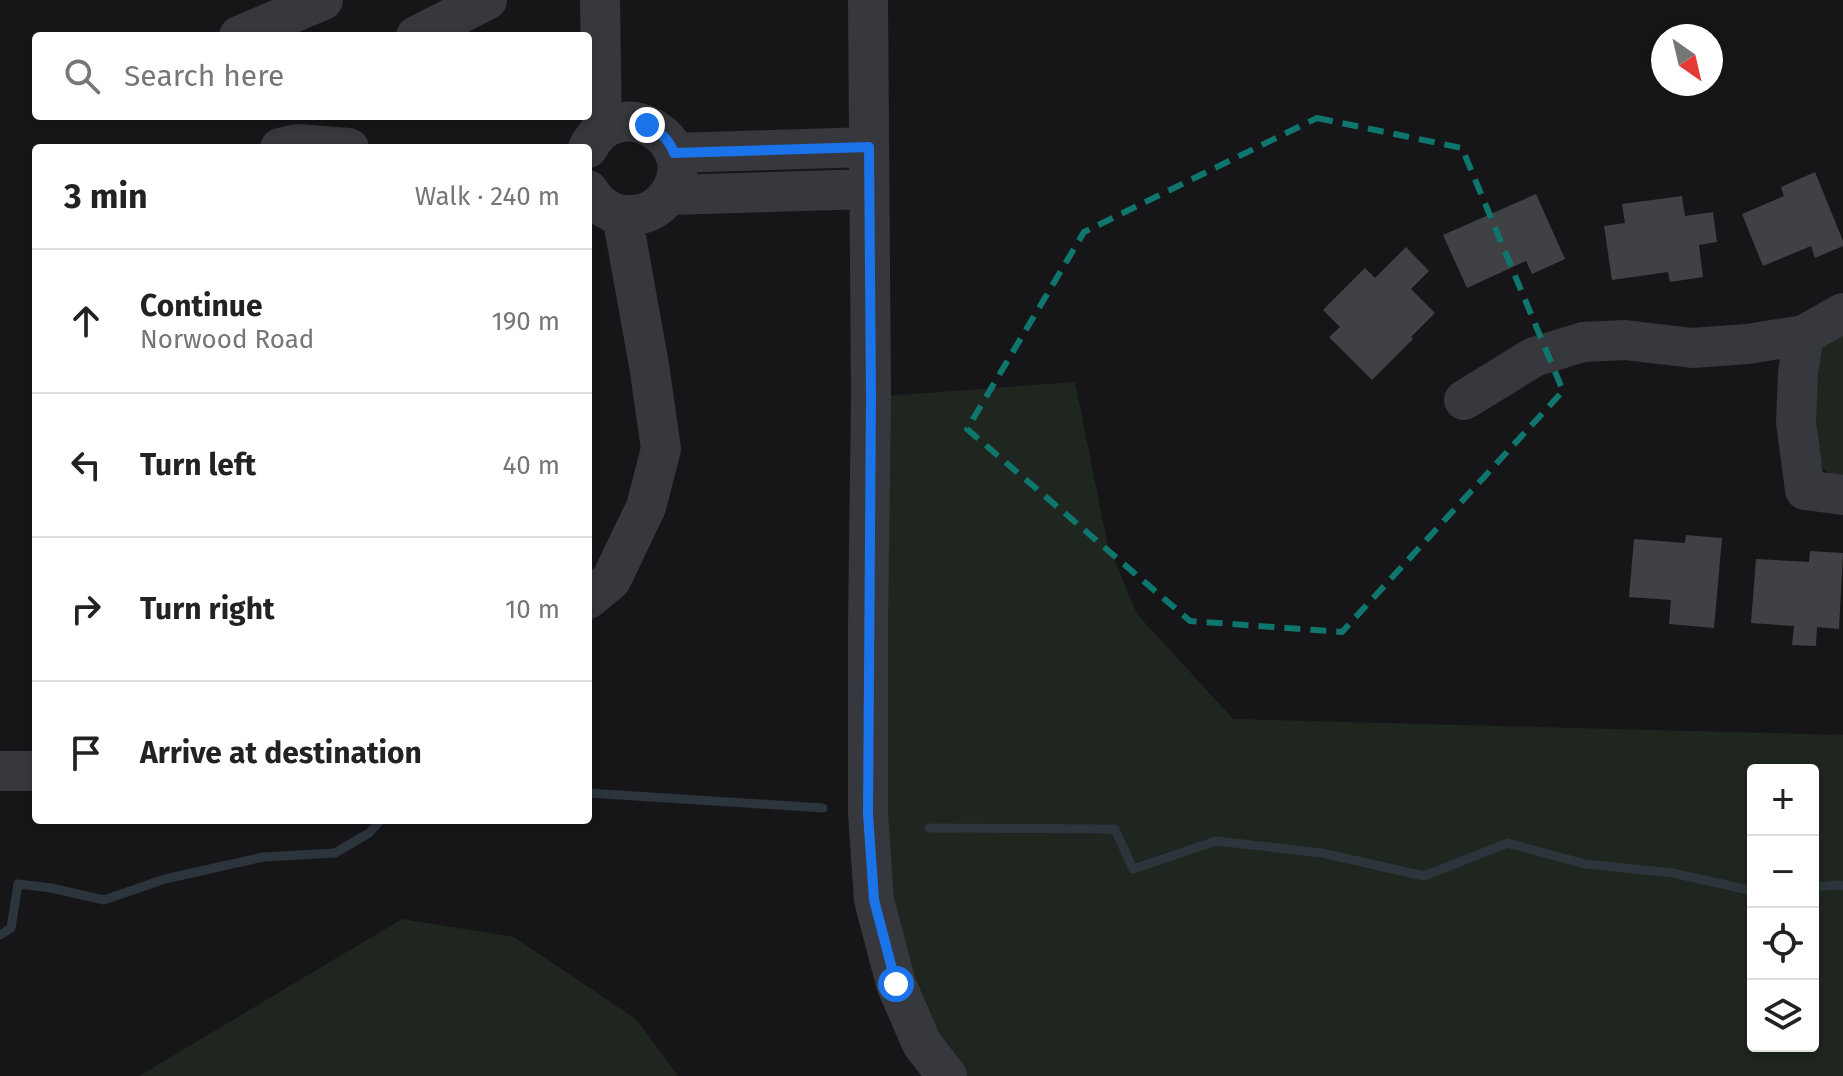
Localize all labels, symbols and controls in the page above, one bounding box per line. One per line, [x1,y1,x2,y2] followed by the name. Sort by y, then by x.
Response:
[1651,24,1723,96] north arrow
[32,32,592,120] search box
[60,54,104,98] icon: search
[124,58,284,94] text: Search here
[629,107,665,143] route end
[64,176,148,217] text: 3 min
[415,181,560,212] text: Walk · 240 m
[140,288,263,324] text: Continue
[64,299,108,343] icon: ahead
[491,306,560,337] text: 190 m
[140,324,314,355] text: Norwood Road
[64,443,108,487] icon: left
[140,447,256,483] text: Turn left
[502,450,560,481] text: 40 m
[64,587,108,631] icon: right
[140,591,275,627] text: Turn right
[505,594,560,625] text: 10 m
[64,731,108,775] icon: arrive
[140,735,422,771] text: Arrive at destination
[1747,764,1819,1052] map controls
[1747,764,1819,836] button: +
[1747,836,1819,908] button: −
[1747,908,1819,980] button: locate
[878,966,914,1002] route start
[1747,980,1819,1052] button: layers

